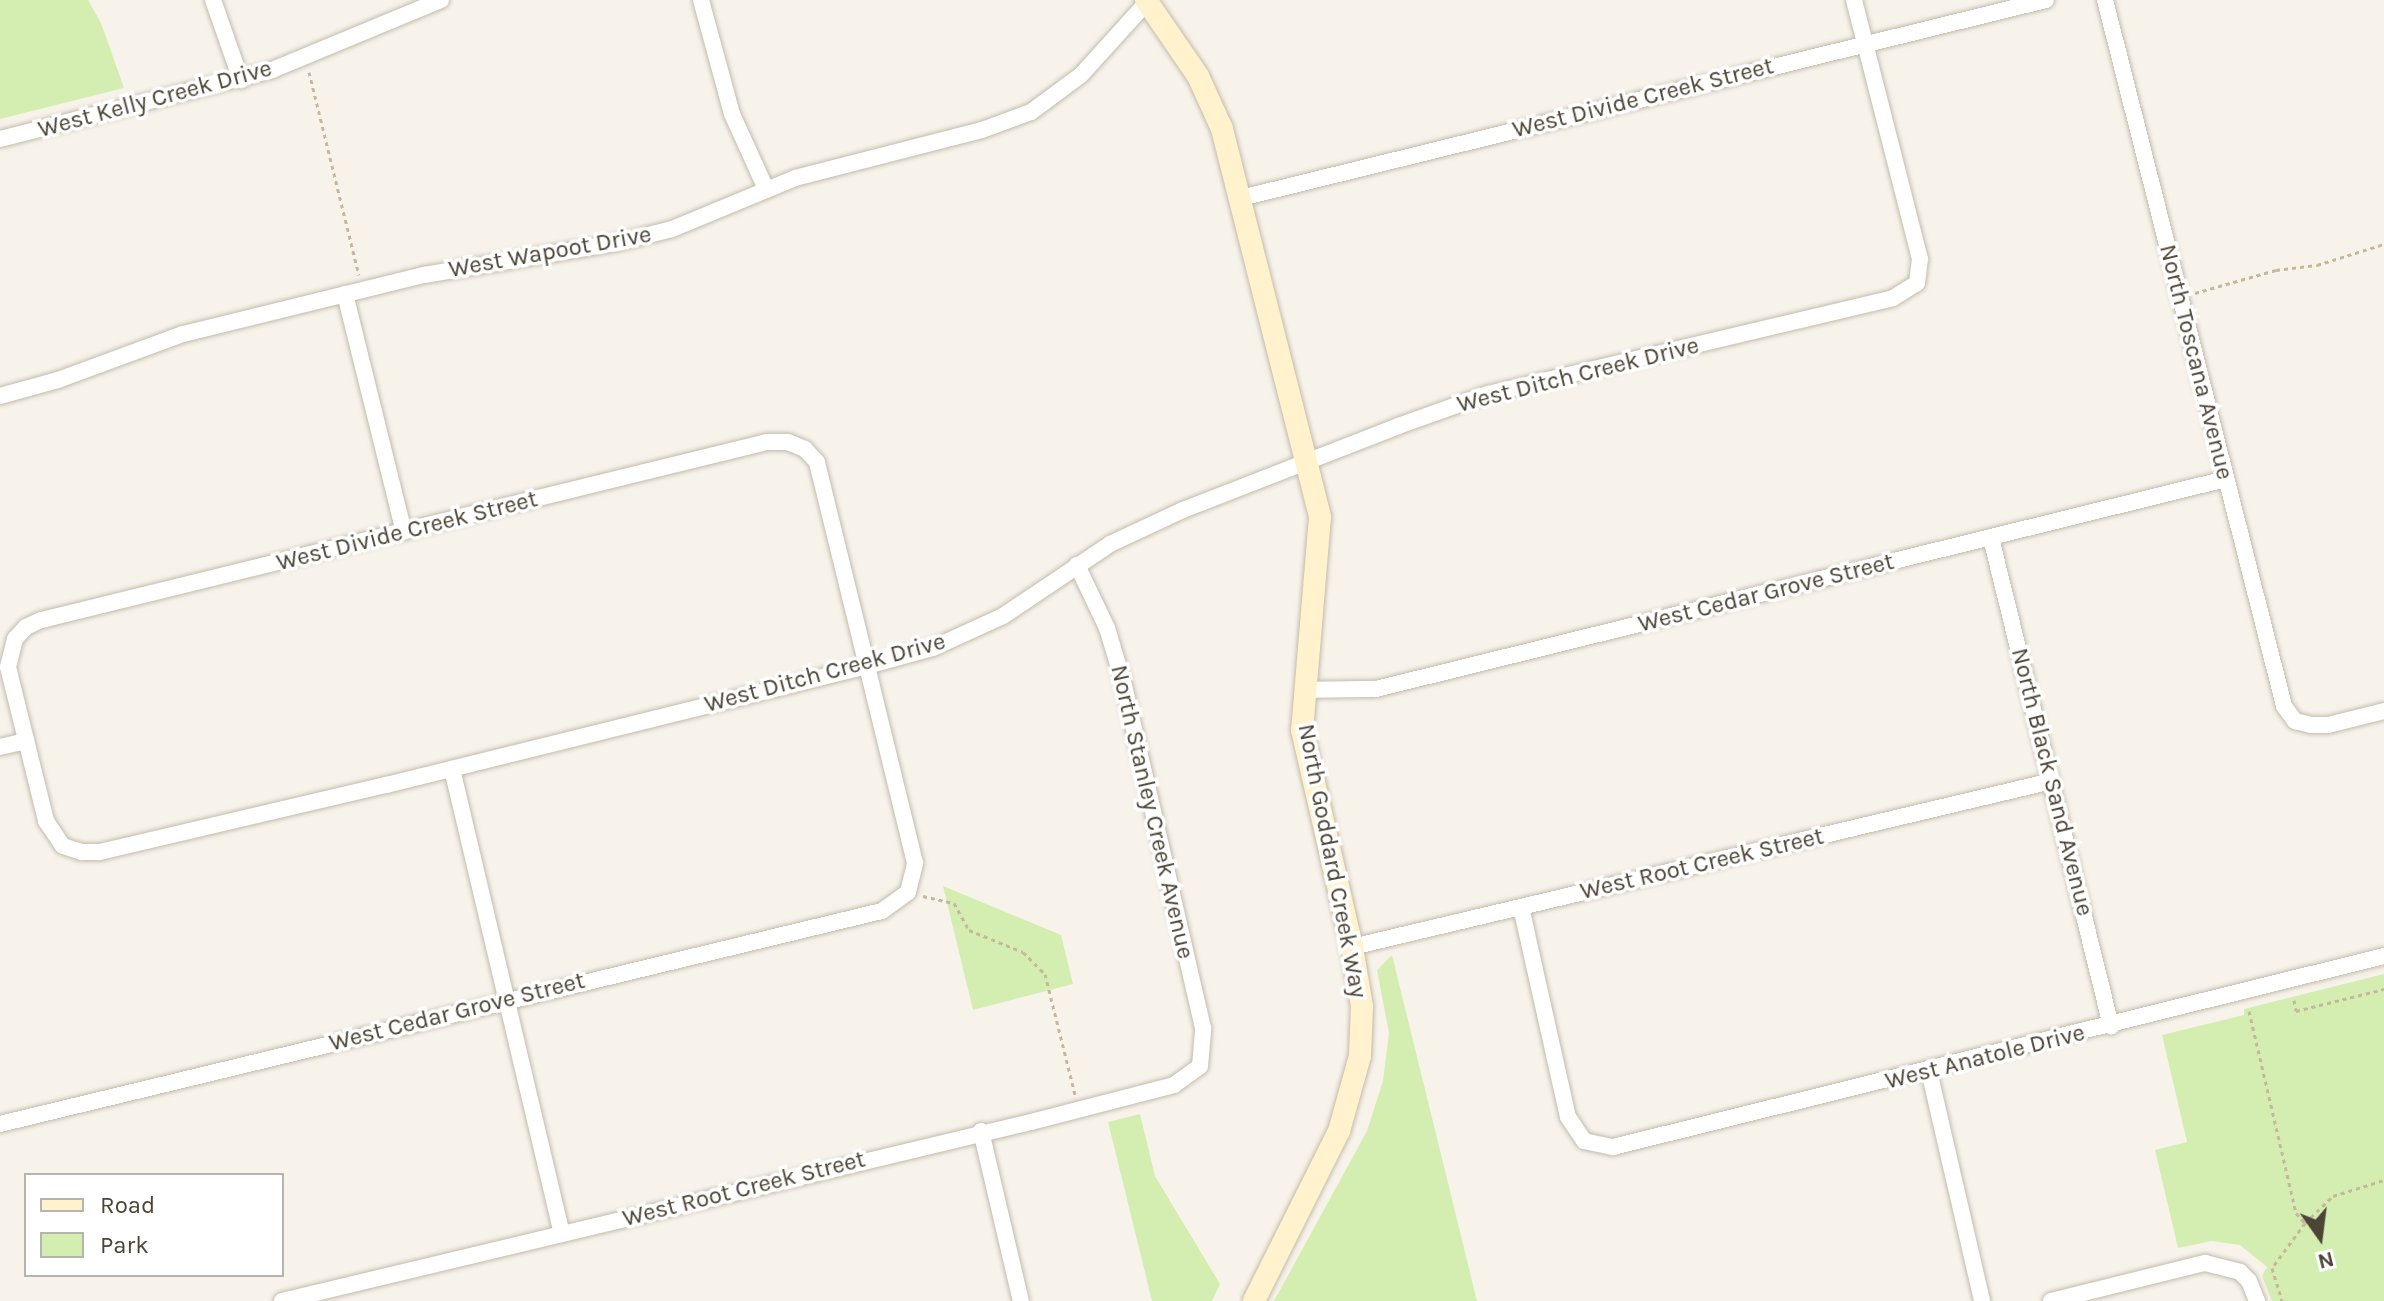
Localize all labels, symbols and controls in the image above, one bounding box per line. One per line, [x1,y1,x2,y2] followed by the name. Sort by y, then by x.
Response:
[1510,52,1776,144] street label: West Divide Creek Street
[35,54,275,144] street label: West Kelly Creek Drive
[446,220,654,284] street label: West Wapoot Drive
[2153,241,2239,483] street label: North Toscana Avenue
[1454,331,1702,419] street label: West Ditch Creek Drive
[274,485,540,577] street label: West Divide Creek Street
[1635,547,1897,639] street label: West Cedar Grove Street
[701,627,949,719] street label: West Ditch Creek Drive
[2005,645,2099,919] street label: North Black Sand Avenue
[1104,662,1200,962] street label: North Stanley Creek Avenue
[1291,722,1373,1000] street label: North Goddard Creek Way
[1577,822,1827,906] street label: West Root Creek Street
[326,966,588,1058] street label: West Cedar Grove Street
[1882,1018,2088,1096] street label: West Anatole Drive
[620,1145,868,1233] street label: West Root Creek Street
[24,1173,284,1277] legend
[100,1191,155,1219] text: Road
[2280,1197,2360,1277] north arrow
[100,1231,149,1259] text: Park
[2315,1246,2337,1275] text: N

